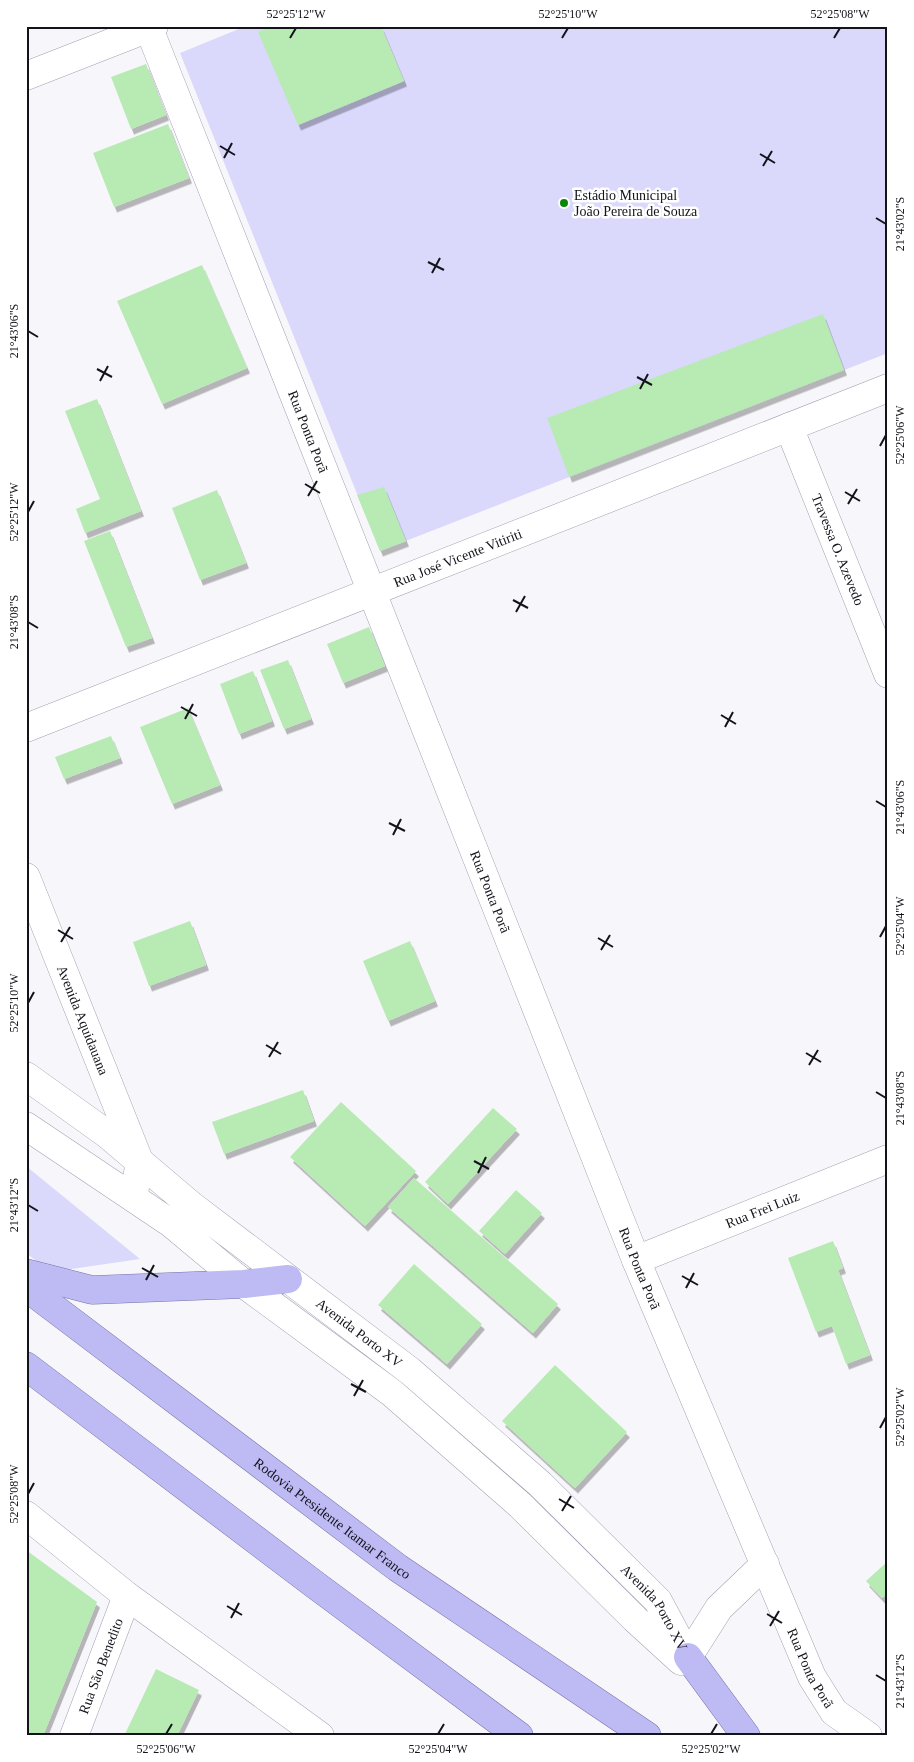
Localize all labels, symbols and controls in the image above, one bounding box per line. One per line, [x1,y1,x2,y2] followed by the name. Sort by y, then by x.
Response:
[266,7,326,21] text: 52°25'12"W
[538,7,598,21] text: 52°25'10"W
[810,7,870,21] text: 52°25'08"W
[574,188,698,219] place label: Estádio Municipal João Pereira de Souza
[558,197,570,209] marker: Estádio Municipal João Pereira de Souza
[893,197,907,251] text: 21°43'02"S
[7,304,21,358] text: 21°43'06"S
[285,388,332,475] street label: Rua Ponta Porã
[893,405,907,465] text: 52°25'06"W
[7,482,21,542] text: 52°25'12"W
[809,492,867,608] street label: Travessa O. Azevedo
[391,526,524,590] street label: Rua José Vicente Vitiriti
[7,595,21,649] text: 21°43'08"S
[893,780,907,834] text: 21°43'06"S
[467,848,514,936] street label: Rua Ponta Porã
[893,896,907,956] text: 52°25'04"W
[54,963,112,1078] street label: Avenida Aquidauana
[7,973,21,1033] text: 52°25'10"W
[893,1071,907,1125] text: 21°43'08"S
[7,1178,21,1232] text: 21°43'12"S
[723,1188,801,1231] street label: Rua Frei Luiz
[616,1225,664,1312] street label: Rua Ponta Porã
[313,1295,405,1370] street label: Avenida Porto XV
[893,1387,907,1447] text: 52°25'02"W
[251,1455,414,1582] street label: Rodovia Presidente Itamar Franco
[7,1464,21,1524] text: 52°25'08"W
[618,1561,691,1653] street label: Avenida Porto XV
[76,1616,125,1716] street label: Rua São Benedito
[785,1626,837,1711] street label: Rua Ponta Porã
[893,1654,907,1708] text: 21°43'12"S
[136,1742,196,1756] text: 52°25'06"W
[408,1742,468,1756] text: 52°25'04"W
[681,1742,741,1756] text: 52°25'02"W

